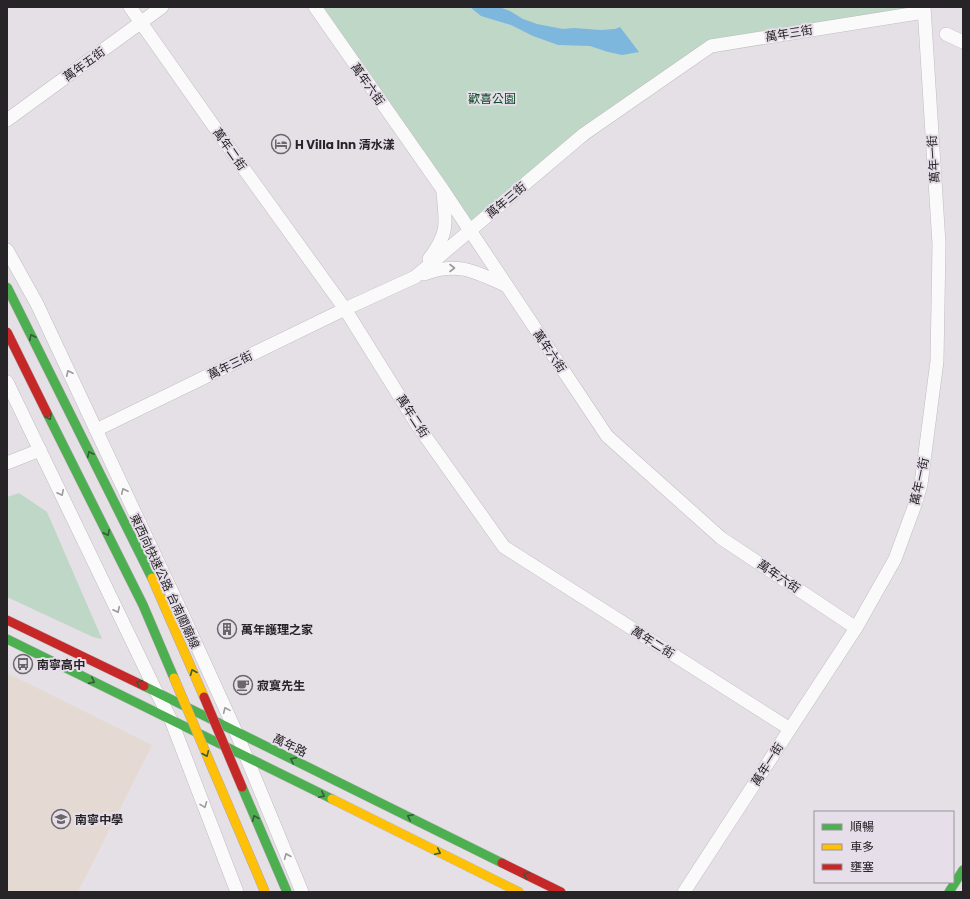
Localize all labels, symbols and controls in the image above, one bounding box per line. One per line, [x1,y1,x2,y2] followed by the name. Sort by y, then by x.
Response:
[764,21,814,45] street label: 萬年三街
[60,43,108,85] street label: 萬年五街
[347,59,389,109] street label: 萬年六街
[468,90,516,107] park label: 歡喜公園
[209,124,251,174] street label: 萬年二街
[270,133,292,155] hotel icon: H Villa Inn 清水漾
[923,134,943,184] street label: 萬年一街
[295,136,395,153] place label: H Villa Inn 清水漾
[482,178,530,222] street label: 萬年三街
[449,264,455,272] one-way arrow
[530,326,570,376] street label: 萬年六街
[29,334,37,341] one-way arrow
[205,347,255,383] street label: 萬年三街
[66,370,74,377] one-way arrow
[393,391,433,441] street label: 萬年二街
[44,413,52,420] one-way arrow
[87,450,95,458] one-way arrow
[906,456,932,506] street label: 萬年一街
[121,487,129,495] one-way arrow
[56,489,64,496] one-way arrow
[126,511,204,651] street label: 東西向快速公路 台南關廟線
[102,529,110,537] one-way arrow
[754,556,804,596] street label: 萬年六街
[112,606,120,613] one-way arrow
[216,618,238,640] building icon: 萬年護理之家
[241,621,313,638] place label: 萬年護理之家
[628,622,678,662] street label: 萬年二街
[12,653,34,675] bus stop icon: 南寧高中
[37,656,85,673] place label: 南寧高中
[190,669,198,676] one-way arrow
[232,674,254,696] cafe icon: 寂寞先生
[88,676,96,684] one-way arrow
[257,677,305,694] place label: 寂寞先生
[136,680,143,688] one-way arrow
[223,707,231,715] one-way arrow
[270,729,310,761] street label: 萬年路
[747,739,787,789] street label: 萬年一街
[202,750,210,757] one-way arrow
[290,757,297,765] one-way arrow
[317,790,325,798] one-way arrow
[200,802,208,809] one-way arrow
[50,808,72,830] school or university icon: 南寧中學
[75,811,123,828] place label: 南寧中學
[814,811,954,883] legend
[252,814,260,821] one-way arrow
[406,814,414,822] one-way arrow
[850,818,874,835] text: 順暢
[850,838,874,855] text: 車多
[434,847,442,855] one-way arrow
[284,853,292,860] one-way arrow
[850,858,874,875] text: 壅塞
[523,872,530,880] one-way arrow

